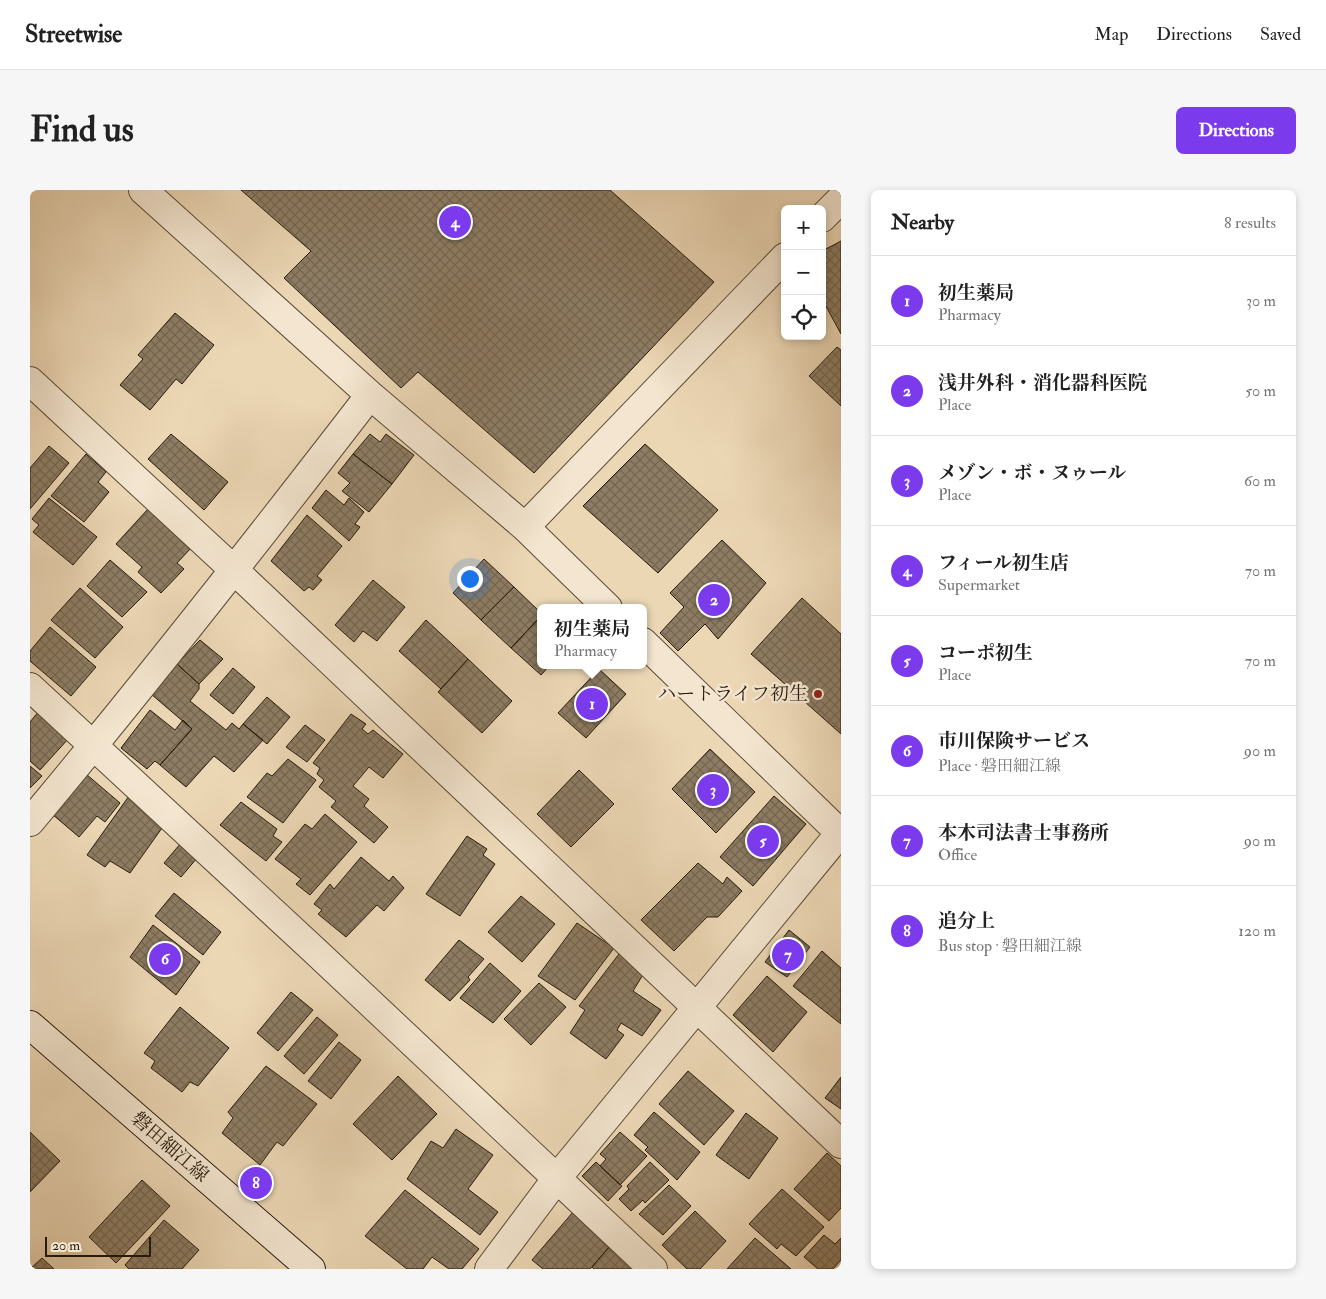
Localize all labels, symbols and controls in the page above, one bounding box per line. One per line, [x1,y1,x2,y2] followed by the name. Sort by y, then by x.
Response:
[25,19,122,50] text: Streetwise
[1095,23,1128,46] text: Map
[1156,23,1232,46] text: Directions
[1260,23,1301,46] text: Saved
[1176,107,1296,154] button: Directions
[30,108,134,152] text: Find us
[439,203,471,241] pin: 4
[781,205,826,340] map controls
[781,205,826,250] button: +
[891,209,954,236] text: Nearby
[1224,213,1276,233] text: 8 results
[781,250,826,295] button: −
[938,281,1014,305] text: 初生薬局
[904,291,910,311] text: 1
[1246,291,1276,311] text: 30 m
[781,295,826,340] button: locate
[938,305,1001,325] text: Pharmacy
[938,371,1147,395] text: 浅井外科・消化器科医院
[903,381,911,401] text: 2
[1245,381,1276,401] text: 50 m
[938,395,971,415] text: Place
[938,461,1126,485] text: メゾン・ボ・ヌゥール
[904,471,910,491] text: 3
[1244,471,1276,491] text: 60 m
[938,485,971,505] text: Place
[938,551,1069,575] text: フィール初生店
[903,561,911,581] text: 4
[1245,561,1276,581] text: 70 m
[457,566,483,592] your location
[938,575,1020,595] text: Supermarket
[698,581,730,619] pin: 2
[537,604,647,669] popup
[554,617,630,641] text: 初生薬局
[554,641,617,661] text: Pharmacy
[938,641,1033,665] text: コーポ初生
[903,651,911,671] text: 5
[1245,651,1276,671] text: 70 m
[938,665,971,685] text: Place
[657,682,808,706] place label: ハートライフ初生
[576,685,608,723] pin: 1
[812,688,824,700] marker: ハートライフ初生
[938,729,1090,753] text: 市川保険サービス
[903,741,911,761] text: 6
[1244,741,1276,761] text: 90 m
[938,756,1061,776] text: Place · 磐田細江線
[697,771,729,809] pin: 3
[938,821,1109,845] text: 本木司法書士事務所
[747,822,779,860] pin: 5
[903,831,911,851] text: 7
[1244,831,1276,851] text: 90 m
[938,845,977,865] text: Office
[938,909,995,933] text: 追分上
[903,921,911,941] text: 8
[1238,921,1276,941] text: 120 m
[772,936,804,974] pin: 7
[938,936,1082,956] text: Bus stop · 磐田細江線
[149,940,181,978] pin: 6
[126,1107,214,1187] street label: 磐田細江線
[240,1164,272,1202] pin: 8
[45,1234,151,1257] scale bar
[52,1237,80,1254] text: 20 m

